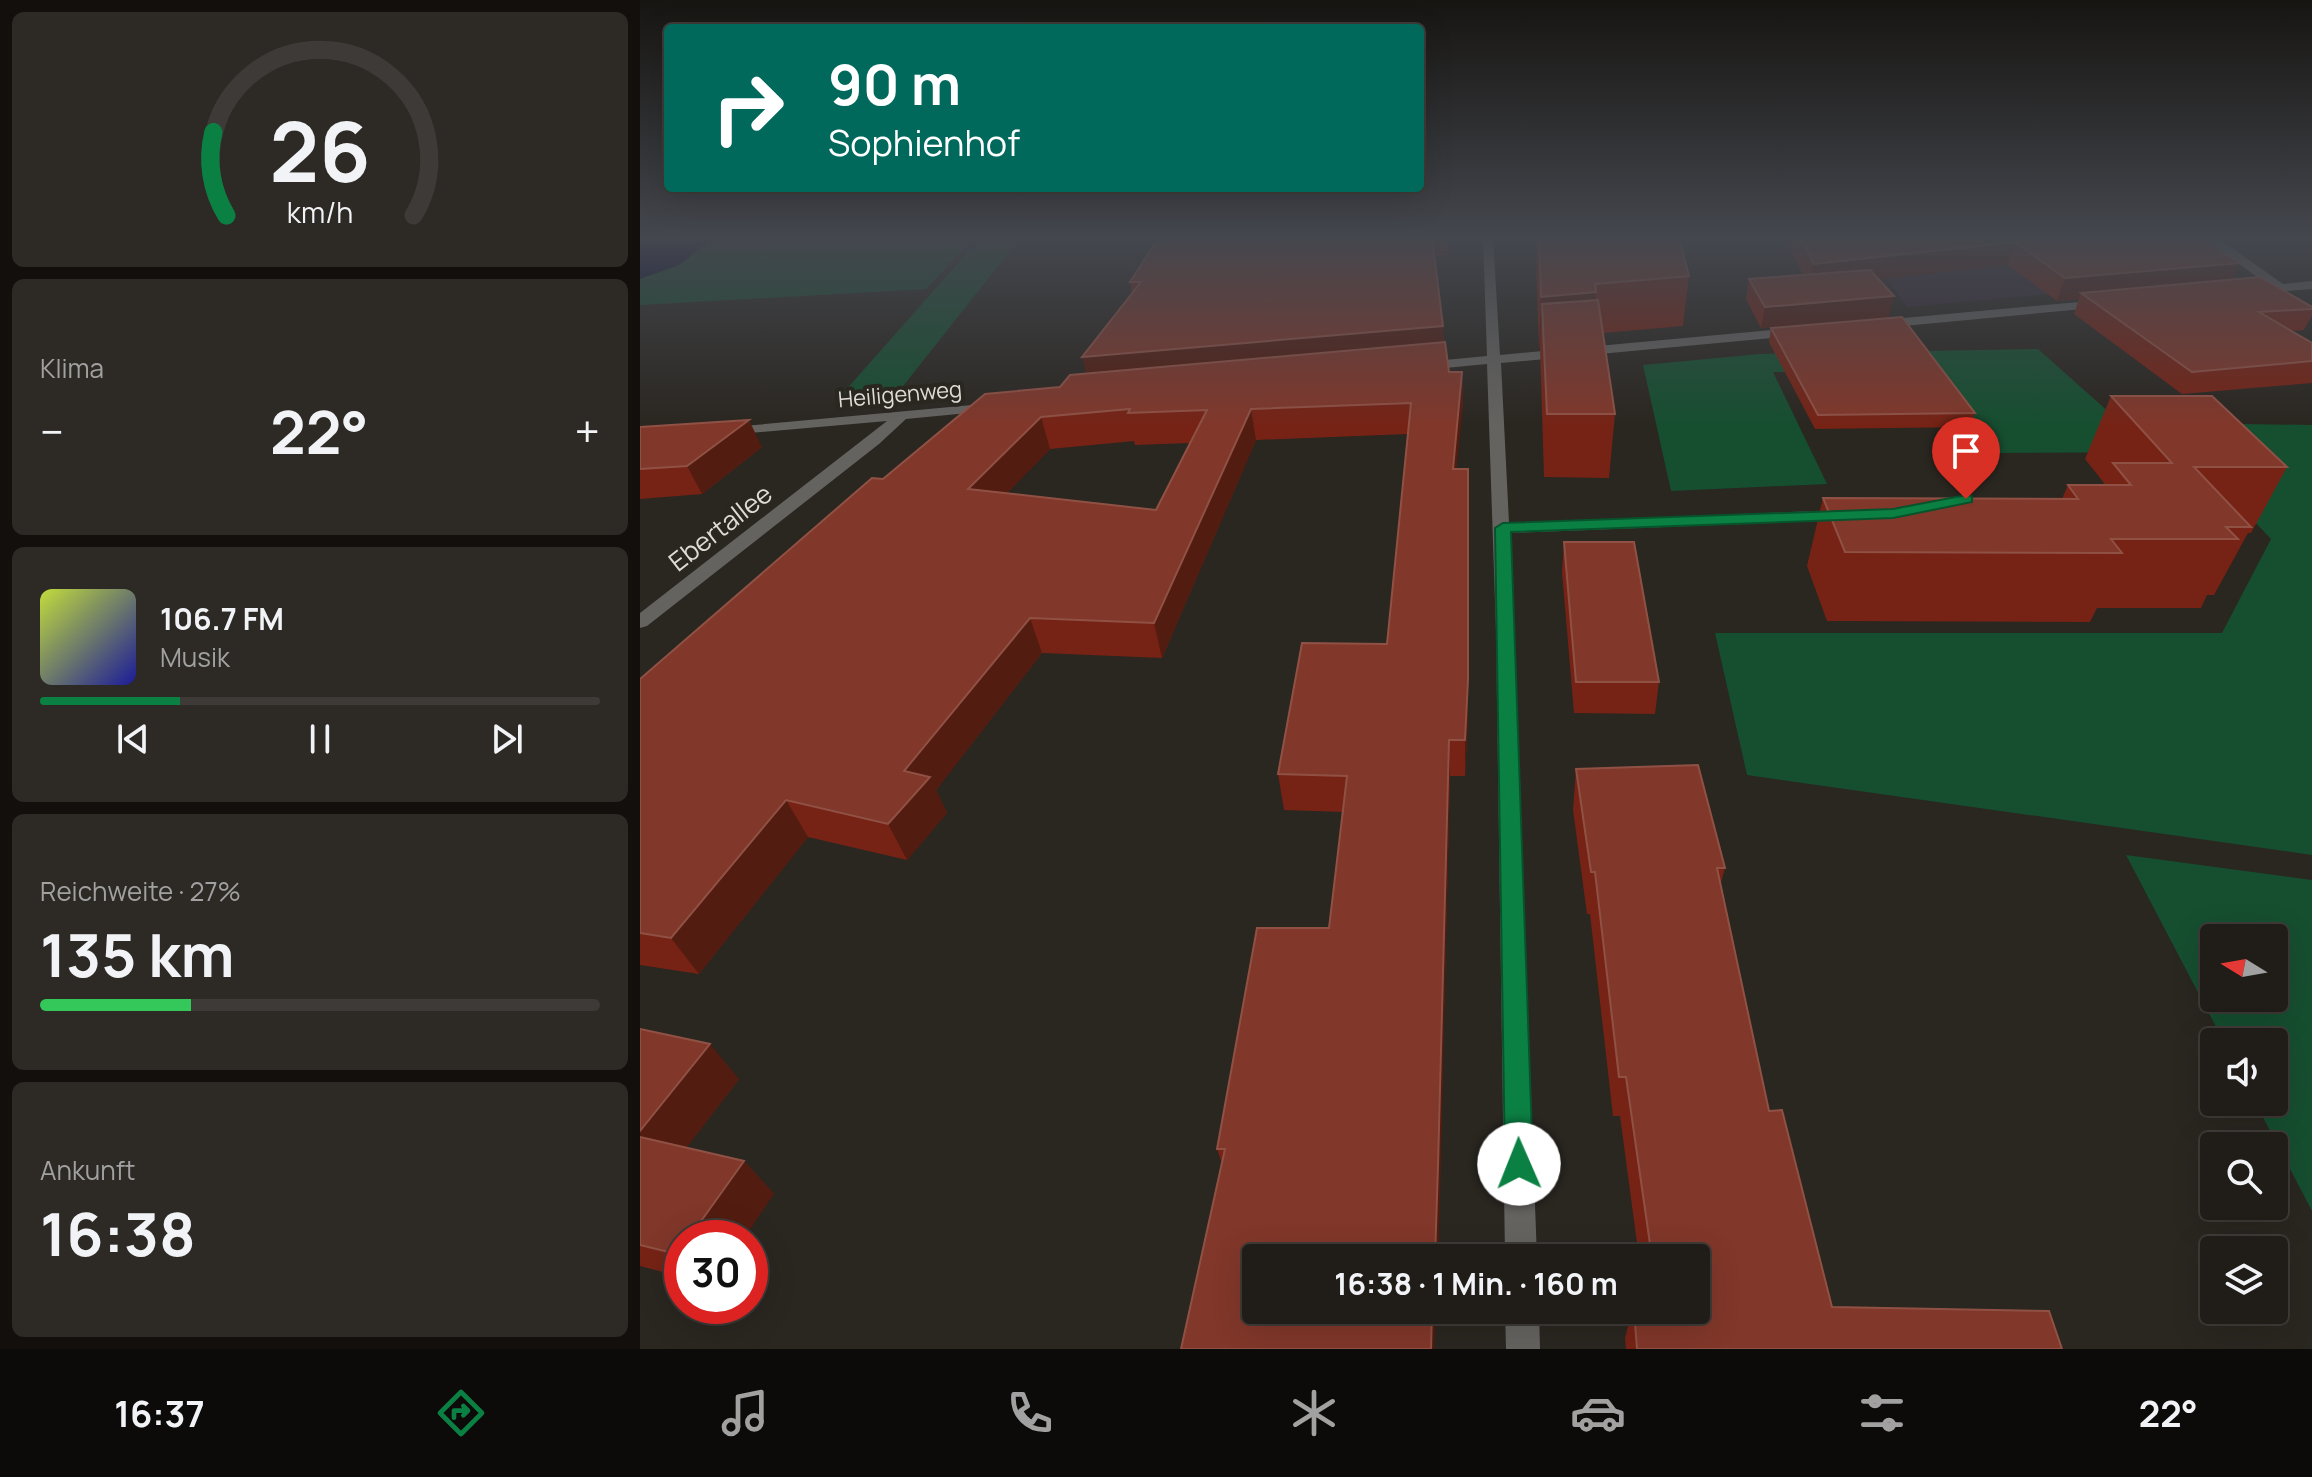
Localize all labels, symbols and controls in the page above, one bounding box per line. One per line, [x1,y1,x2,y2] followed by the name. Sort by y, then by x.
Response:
[828,45,961,122] text: 90 m
[696,56,800,160] icon: right
[269,92,371,206] text: 26
[828,118,1020,167] text: Sophienhof
[287,193,353,232] text: km/h
[40,350,104,386] text: Klima
[837,374,963,414] street label: Heiligenweg
[270,390,368,472] text: 22°
[40,401,64,461] text: −
[575,401,600,461] text: +
[1932,417,2000,499] pin
[1944,429,1988,473] icon: arrive
[661,475,779,579] street label: Ebertallee
[160,598,284,639] text: 106.7 FM
[160,639,230,675] text: Musik
[111,717,155,761] icon: previous
[298,717,342,761] icon: pause
[485,717,529,761] icon: next
[40,873,241,909] text: Reichweite · 27%
[40,913,235,995] text: 135 km
[2200,924,2288,1012] north arrow
[2200,924,2288,1324] map controls
[2200,1028,2288,1116] button: sound
[1477,1122,1561,1206] position arrow
[2200,1132,2288,1220] button: search
[40,1152,135,1188] text: Ankunft
[40,1192,196,1274] text: 16:38
[664,1220,768,1324] speed limit sign: 30
[2200,1236,2288,1324] button: layers
[1334,1263,1618,1304] text: 16:38 · 1 Min. · 160 m
[433,1385,489,1441] icon: directions
[717,1385,773,1441] icon: music
[1002,1385,1058,1441] icon: phone
[1286,1385,1342,1441] icon: climate
[1570,1385,1626,1441] icon: car
[1854,1385,1910,1441] icon: filters
[114,1389,205,1438] text: 16:37
[2139,1389,2198,1438] text: 22°

